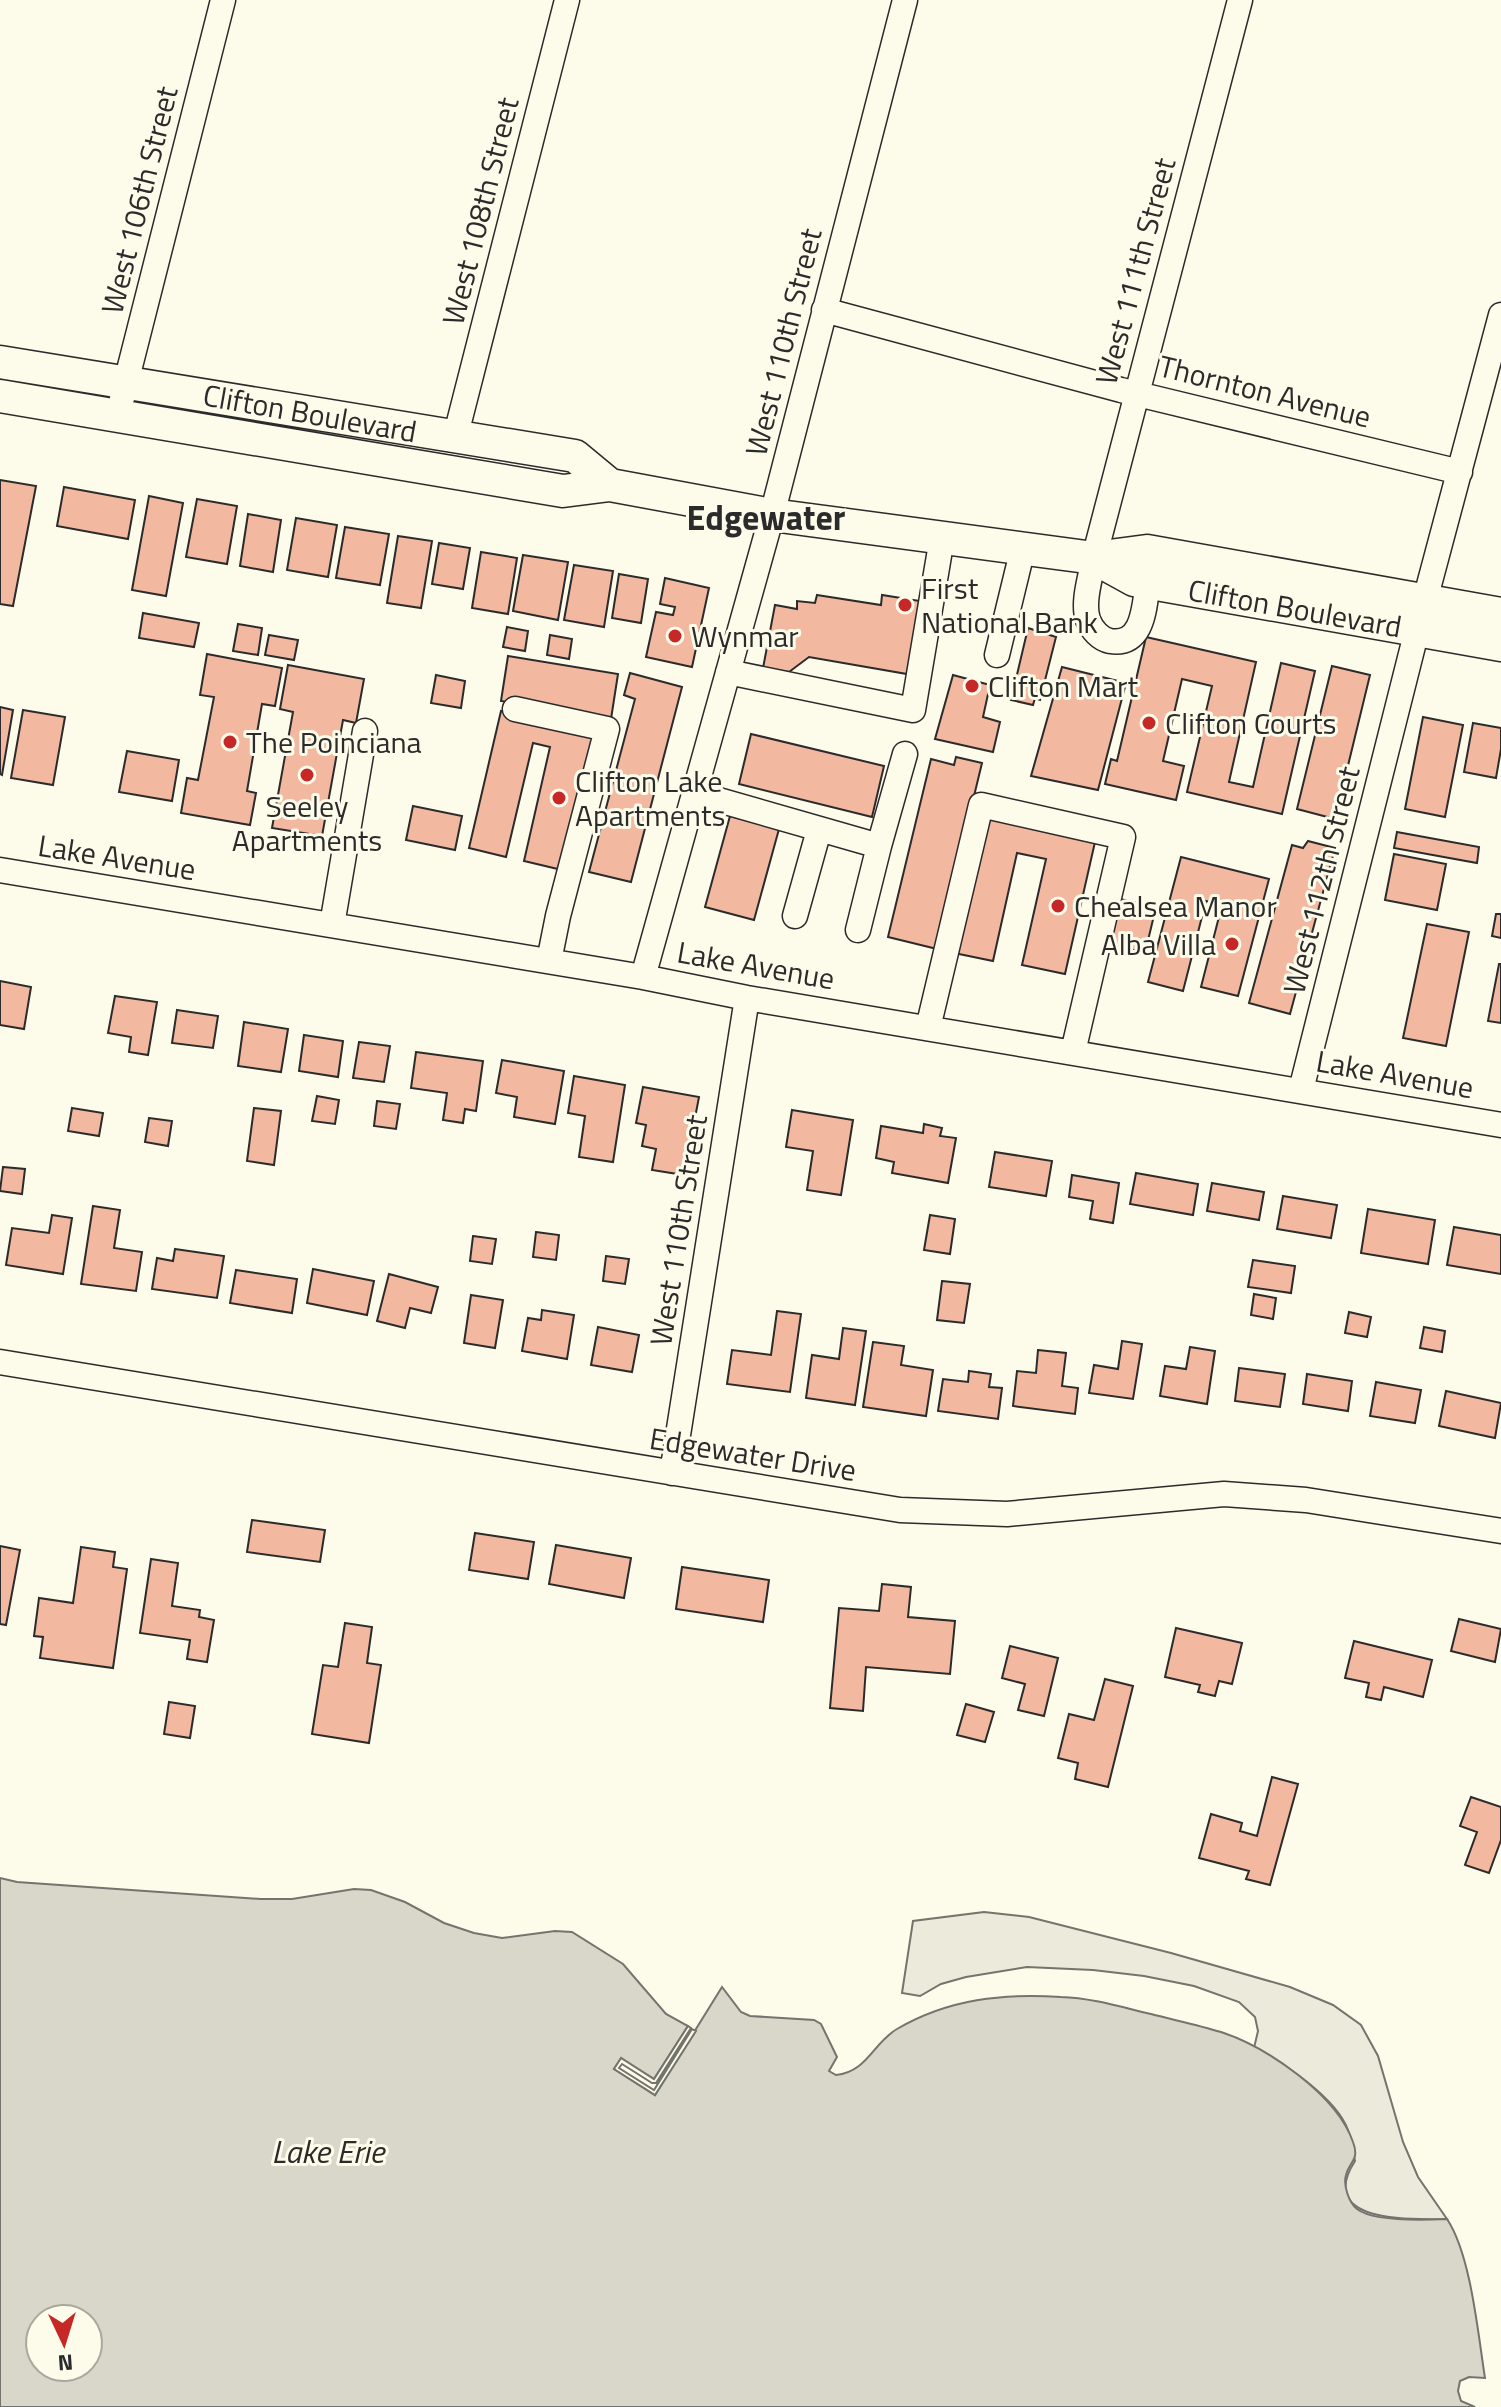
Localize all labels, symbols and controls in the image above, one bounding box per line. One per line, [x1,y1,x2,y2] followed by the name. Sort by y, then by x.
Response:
[88,81,190,319] street label: West 106th Street
[429,92,531,330] street label: West 108th Street
[1083,152,1188,390] street label: West 111th Street
[732,223,834,461] street label: West 110th Street
[1154,342,1376,440] street label: Thornton Avenue
[200,372,420,454] street label: Clifton Boulevard
[687,491,846,543] district label: Edgewater
[921,565,1098,645] place label: First National Bank
[1185,567,1405,649] street label: Clifton Boulevard
[896,596,914,614] marker: First National Bank
[691,613,799,659] place label: Wynmar
[666,627,684,645] marker: Wynmar
[988,663,1138,709] place label: Clifton Mart
[963,677,981,695] marker: Clifton Mart
[1165,700,1336,746] place label: Clifton Courts
[1140,714,1158,732] marker: Clifton Courts
[246,719,422,765] place label: The Poinciana
[221,733,239,751] marker: The Poinciana
[575,758,725,838] place label: Clifton Lake Apartments
[1270,761,1372,999] street label: West 112th Street
[298,766,316,784] marker: Seeley Apartments
[232,783,382,863] place label: Seeley Apartments
[550,789,568,807] marker: Clifton Lake Apartments
[35,822,199,892] street label: Lake Avenue
[1074,883,1277,929] place label: Chealsea Manor
[1049,897,1067,915] marker: Chealsea Manor
[1101,921,1216,967] place label: Alba Villa
[674,929,838,1001] street label: Lake Avenue
[1223,935,1241,953] marker: Alba Villa
[1313,1038,1477,1110] street label: Lake Avenue
[637,1111,719,1349] street label: West 110th Street
[646,1415,860,1493] street label: Edgewater Drive
[272,2127,387,2175] water label: Lake Erie
[24,2303,104,2383] north arrow
[57,2345,74,2380] text: N

